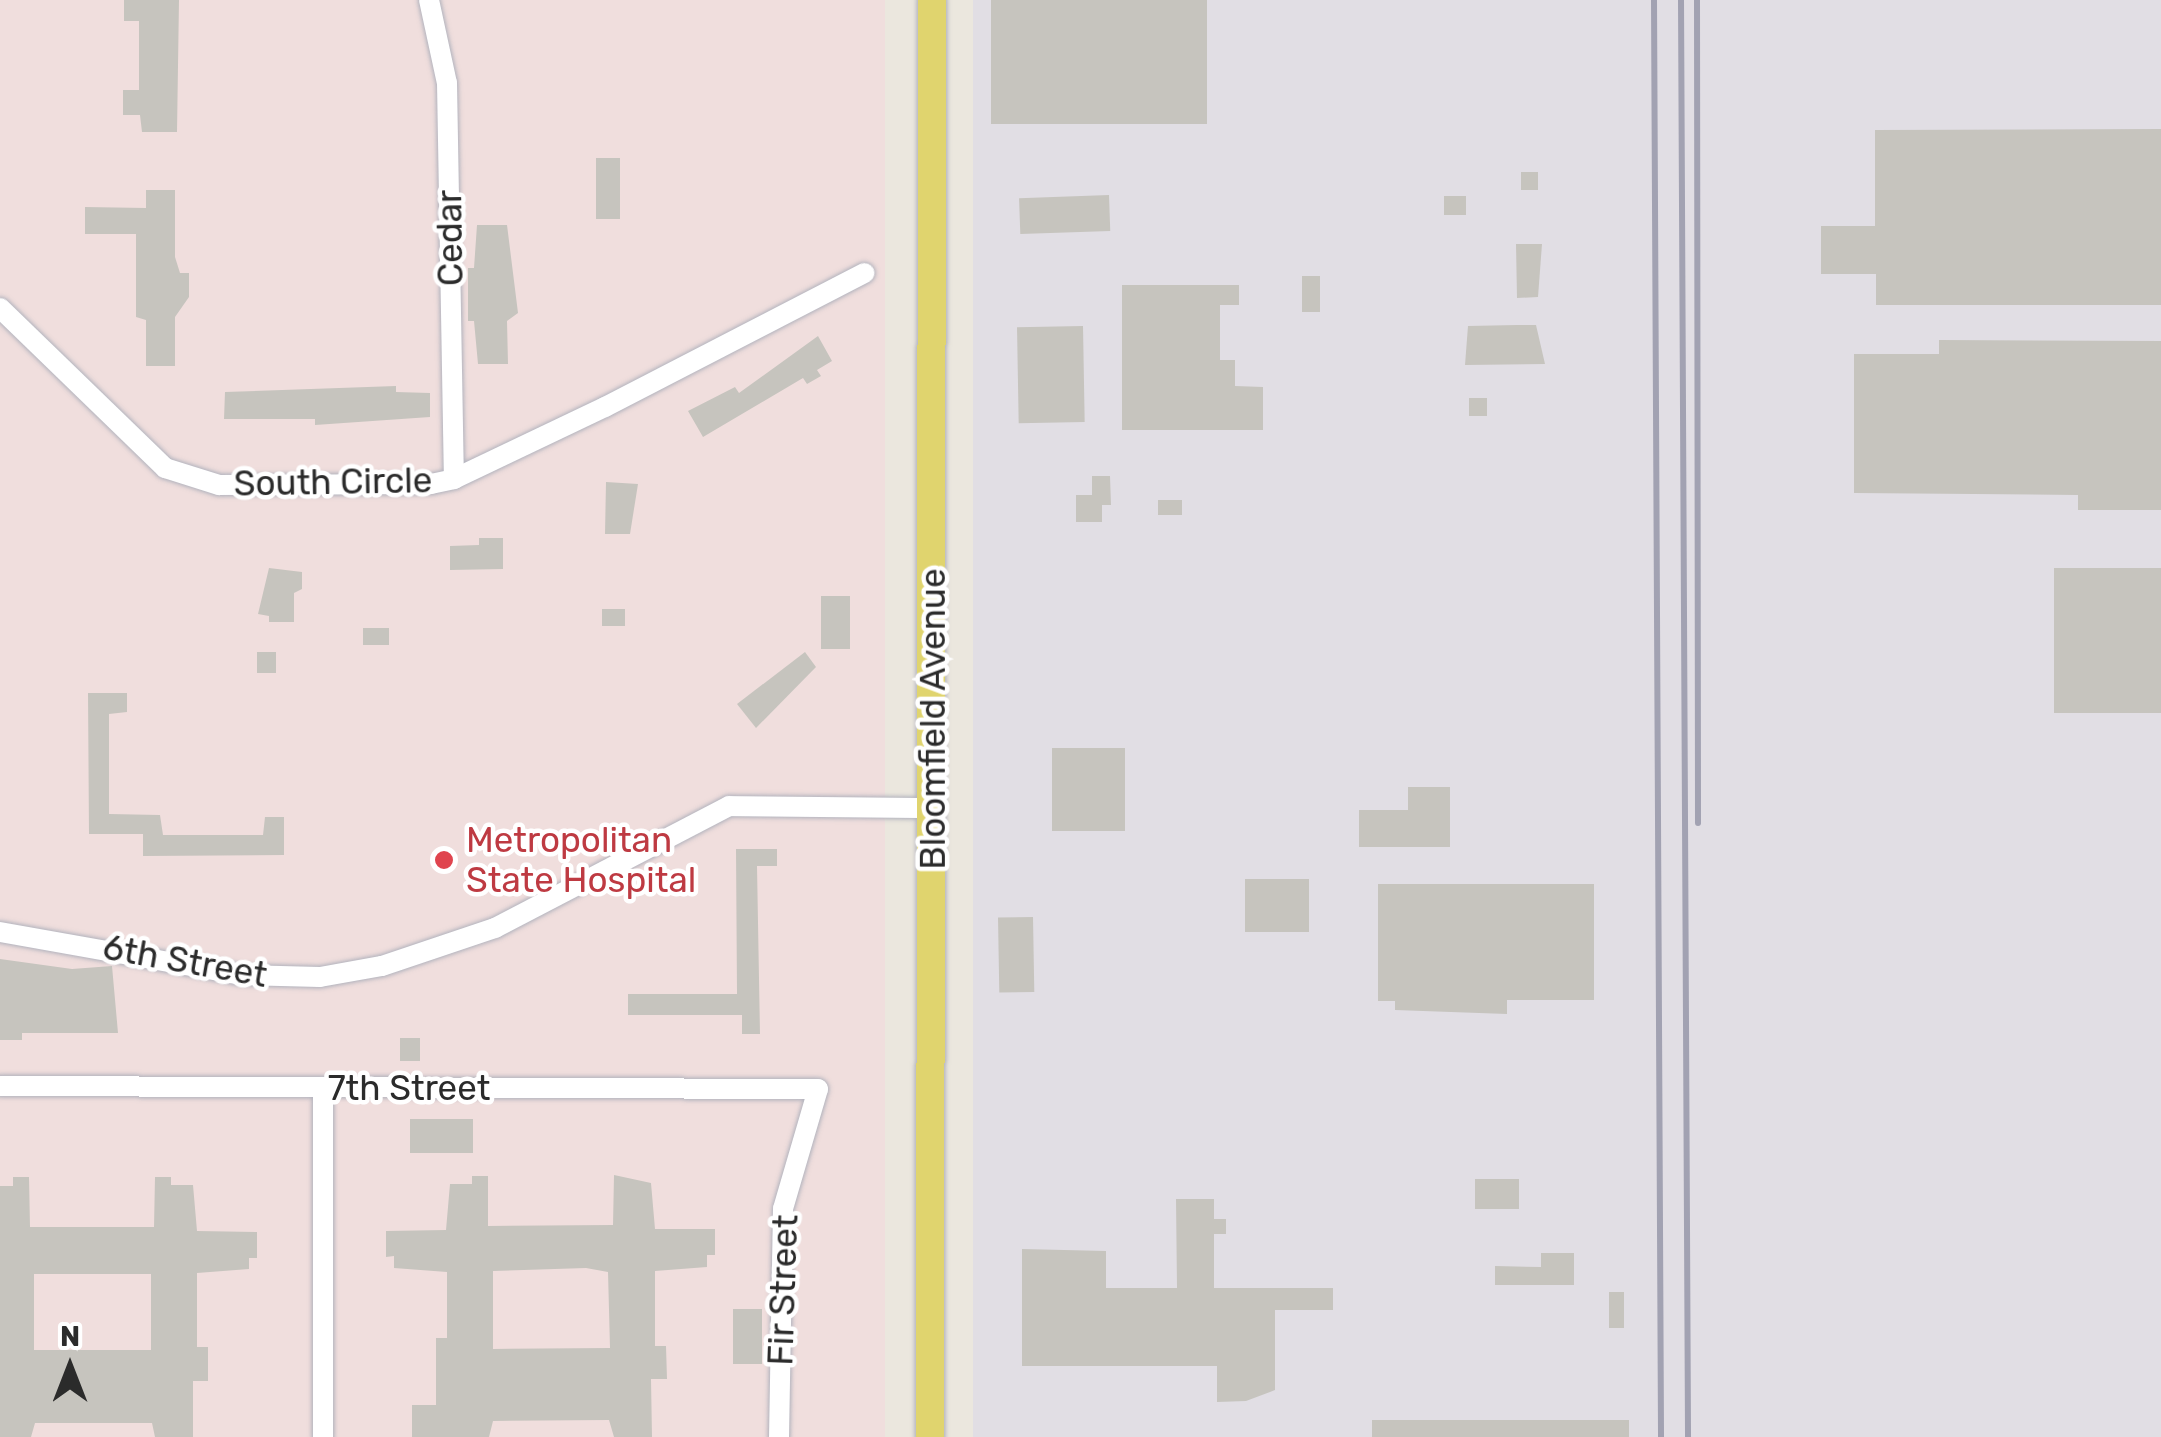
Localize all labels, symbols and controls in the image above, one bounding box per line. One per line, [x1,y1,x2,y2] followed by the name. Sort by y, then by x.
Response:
[428,189,472,287] street label: Cedar
[233,459,433,505] street label: South Circle
[912,568,954,870] street label: Bloomfield Avenue
[466,819,696,901] place label: Metropolitan State Hospital
[431,847,457,873] marker: Metropolitan State Hospital
[100,926,270,996] street label: 6th Street
[328,1067,490,1109] street label: 7th Street
[759,1213,807,1367] street label: Fir Street
[20,1317,120,1417] north arrow
[60,1320,80,1353] text: N

